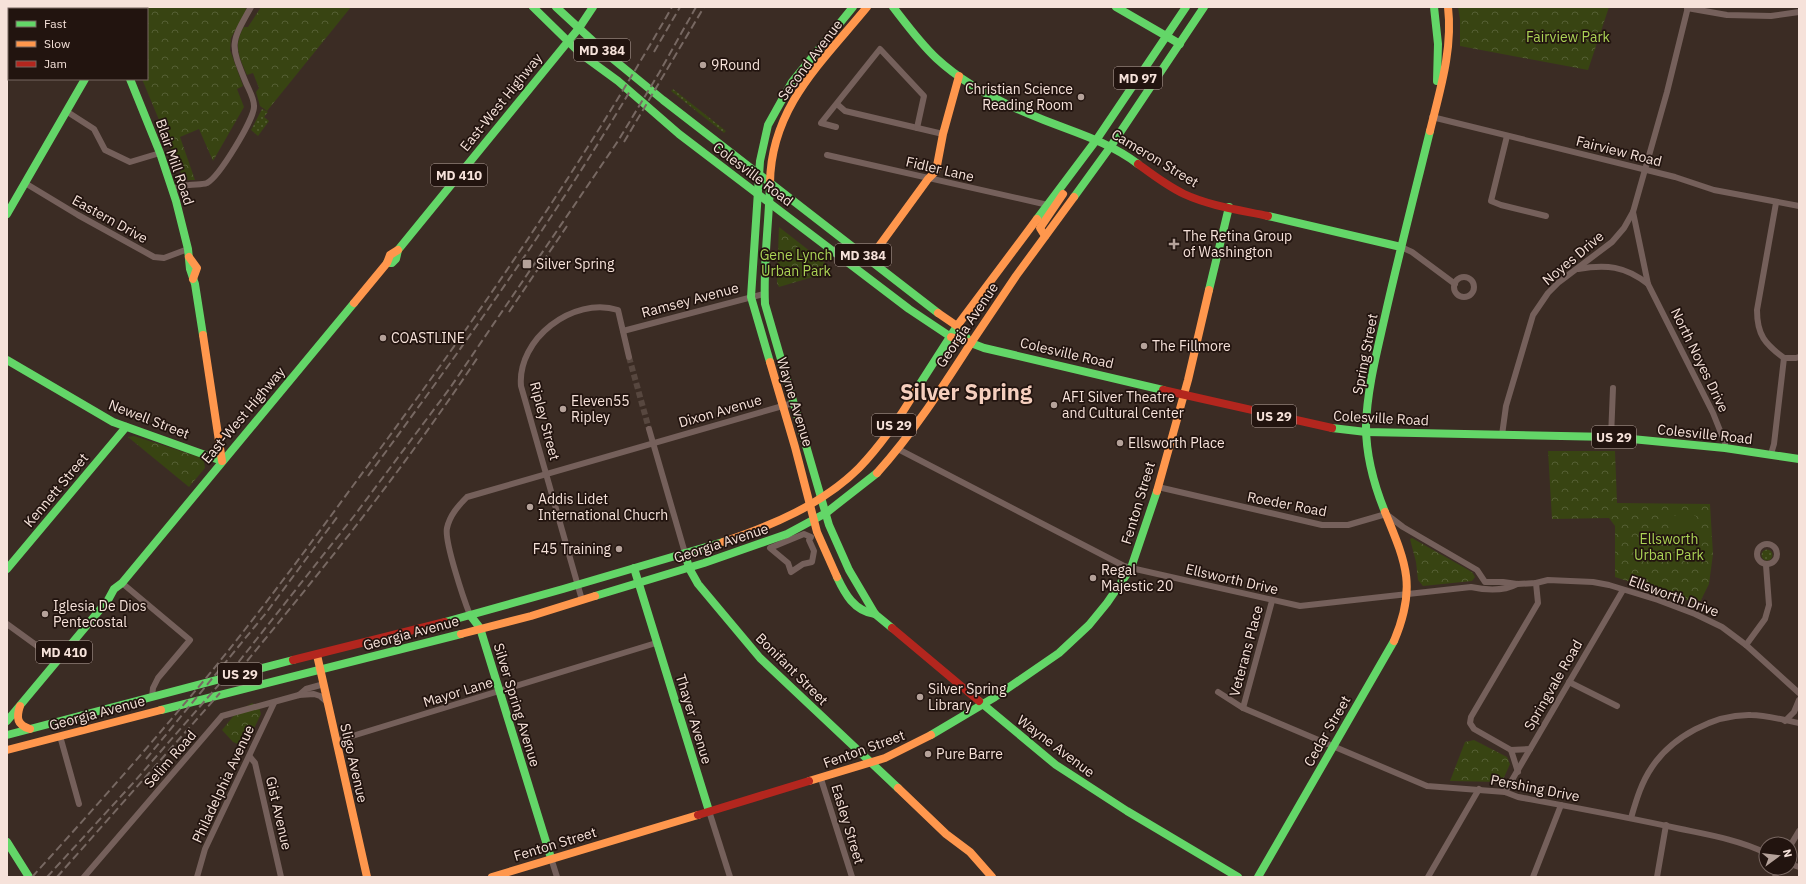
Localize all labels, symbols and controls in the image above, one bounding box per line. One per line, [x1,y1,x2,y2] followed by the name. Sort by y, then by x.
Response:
[8,8,148,80] legend
[44,16,67,31] text: Fast
[774,16,846,104] street label: Second Avenue
[1526,28,1611,46] park label: Fairview Park
[44,36,70,51] text: Slow
[574,39,630,61] road number: MD 384
[456,49,546,155] street label: East-West Highway
[44,56,67,71] text: Jam
[711,56,760,74] place label: 9Round
[698,60,708,70] marker: 9Round
[1114,67,1162,89] road number: MD 97
[965,80,1073,114] place label: Christian Science Reading Room
[1076,92,1086,102] marker: Christian Science Reading Room
[152,116,198,208] street label: Blair Mill Road
[1108,125,1202,191] street label: Cameron Street
[1574,132,1664,170] street label: Fairview Road
[709,138,797,210] street label: Colesville Road
[904,152,976,186] street label: Fidler Lane
[431,164,487,186] road number: MD 410
[69,191,151,247] street label: Eastern Drive
[1183,227,1292,261] place label: The Retina Group of Washington
[1539,227,1608,289] street label: Noyes Drive
[1168,238,1180,250] marker: The Retina Group of Washington
[835,244,891,266] road number: MD 384
[760,246,832,280] park label: Gene Lynch Urban Park
[536,255,615,273] place label: Silver Spring
[521,258,533,270] marker: Silver Spring
[639,278,741,322] street label: Ramsey Avenue
[932,279,1002,371] street label: Georgia Avenue
[1667,305,1733,415] street label: North Noyes Drive
[1348,312,1382,396] street label: Spring Street
[391,329,465,347] place label: COASTLINE
[378,333,388,343] marker: COASTLINE
[1018,333,1116,373] street label: Colesville Road
[1152,337,1231,355] place label: The Fillmore
[1139,341,1149,351] marker: The Fillmore
[773,355,817,449] street label: Wayne Avenue
[197,363,289,467] street label: East-West Highway
[900,377,1033,406] district label: Silver Spring
[526,380,564,462] street label: Ripley Street
[1062,388,1184,422] place label: AFI Silver Theatre and Cultural Center
[676,390,764,431] street label: Dixon Avenue
[571,392,630,426] place label: Eleven55 Ripley
[106,395,192,443] street label: Newell Street
[1049,400,1059,410] marker: AFI Silver Theatre and Cultural Center
[558,404,568,414] marker: Eleven55 Ripley
[1252,405,1296,427] road number: US 29
[1333,407,1429,429] street label: Colesville Road
[872,414,916,436] road number: US 29
[1656,420,1754,448] street label: Colesville Road
[1592,426,1636,448] road number: US 29
[1128,434,1225,452] place label: Ellsworth Place
[1115,438,1125,448] marker: Ellsworth Place
[20,449,92,531] street label: Kennett Street
[1117,459,1159,547] street label: Fenton Street
[1246,487,1328,521] street label: Roeder Road
[538,490,668,524] place label: Addis Lidet International Chucrh
[525,502,535,512] marker: Addis Lidet International Chucrh
[671,519,771,567] street label: Georgia Avenue
[1634,530,1705,564] park label: Ellsworth Urban Park
[533,540,612,558] place label: F45 Training
[614,544,624,554] marker: F45 Training
[1184,560,1281,599] street label: Ellsworth Drive
[1101,561,1173,595] place label: Regal Majestic 20
[1626,571,1722,621] street label: Ellsworth Drive
[1088,573,1098,583] marker: Regal Majestic 20
[53,597,147,631] place label: Iglesia De Dios Pentecostal
[1225,603,1267,698] street label: Veterans Place
[40,609,50,619] marker: Iglesia De Dios Pentecostal
[361,611,461,654] street label: Georgia Avenue
[752,629,832,709] street label: Bonifant Street
[1520,637,1586,733] street label: Springvale Road
[36,641,92,663] road number: MD 410
[490,641,544,769] street label: Silver Spring Avenue
[218,663,262,685] road number: US 29
[672,672,716,766] street label: Thayer Avenue
[421,673,495,711] street label: Mayor Lane
[928,680,1007,714] place label: Silver Spring Library
[47,691,147,734] street label: Georgia Avenue
[915,692,925,702] marker: Silver Spring Library
[1299,692,1355,770] street label: Cedar Street
[1014,711,1099,781] street label: Wayne Avenue
[188,722,258,846] street label: Philadelphia Avenue
[336,722,372,805] street label: Sligo Avenue
[140,726,200,792] street label: Selim Road
[821,726,907,772] street label: Fenton Street
[936,745,1003,763] place label: Pure Barre
[923,749,933,759] marker: Pure Barre
[1489,771,1581,806] street label: Pershing Drive
[262,774,296,852] street label: Gist Avenue
[827,782,869,866] street label: Easley Street
[511,823,599,865] street label: Fenton Street
[1758,836,1798,876] north arrow
[1780,848,1795,859] text: N

